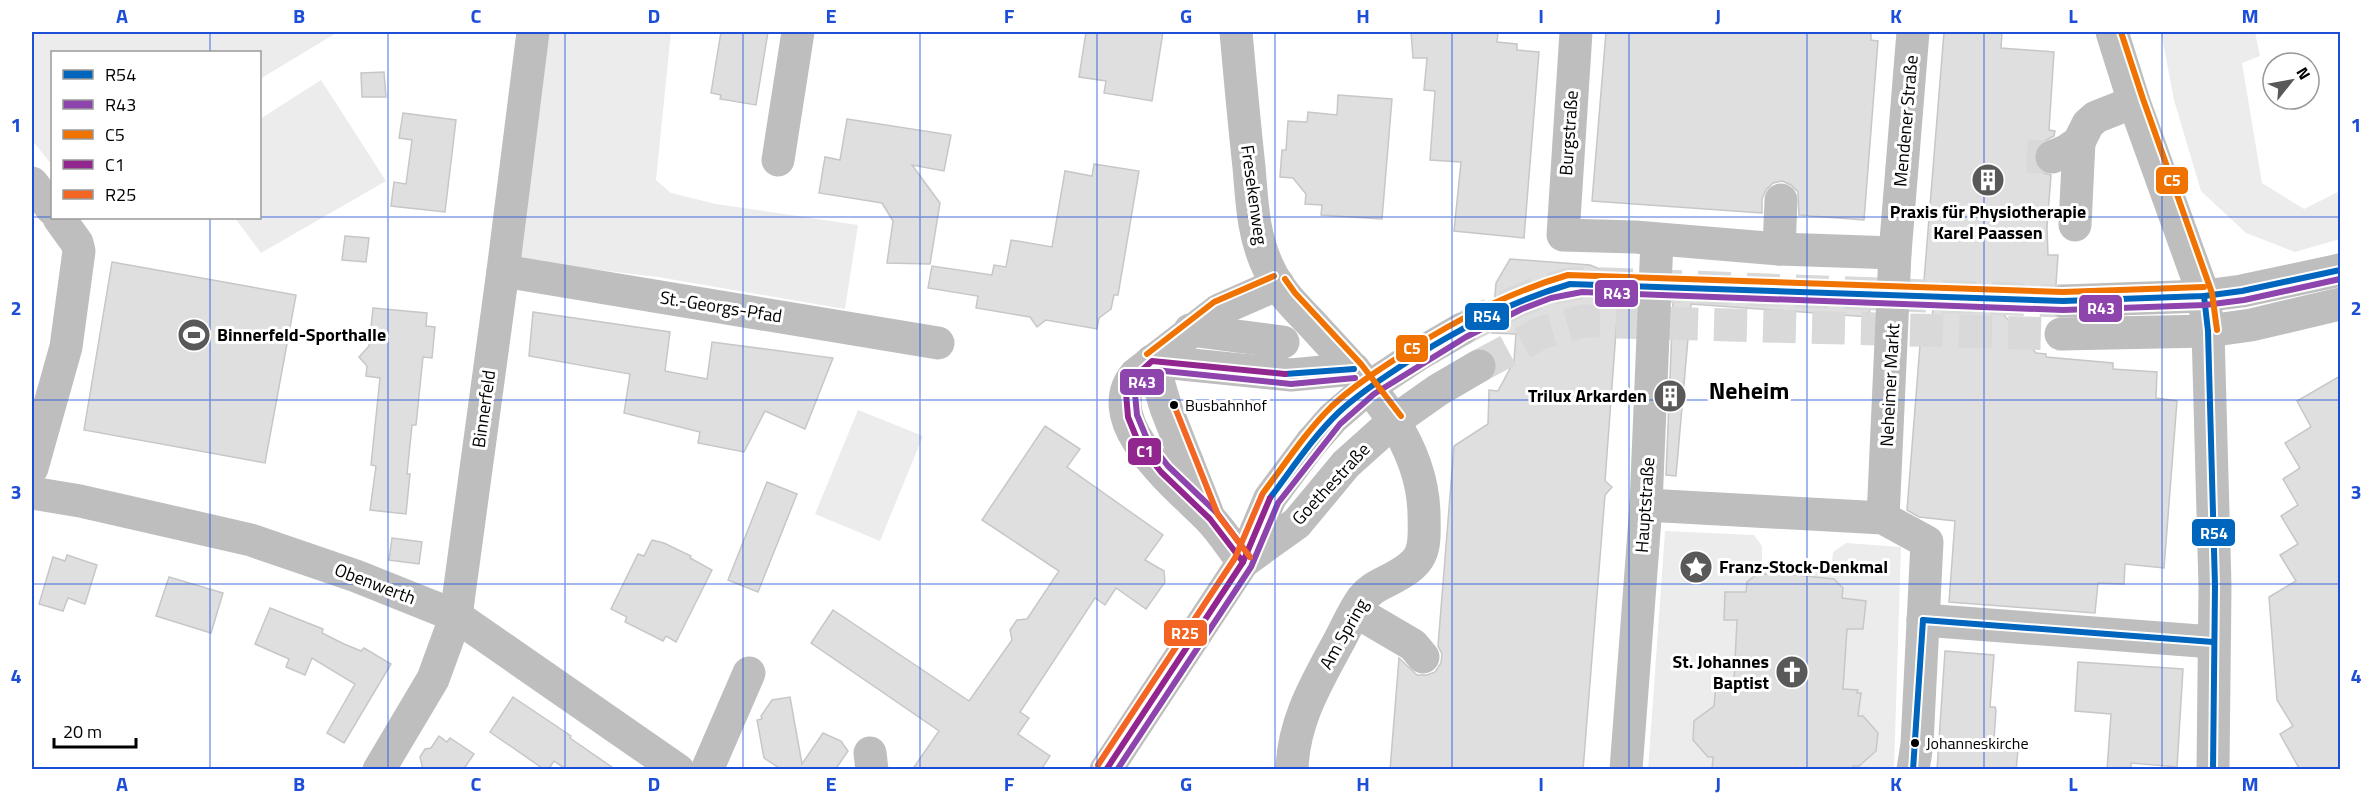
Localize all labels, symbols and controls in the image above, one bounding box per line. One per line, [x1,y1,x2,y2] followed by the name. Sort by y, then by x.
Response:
[116,0,128,31] text: A
[293,0,305,31] text: B
[471,0,482,31] text: C
[648,0,660,31] text: D
[825,0,837,31] text: E
[1004,0,1015,31] text: F
[1180,0,1192,31] text: G
[1356,0,1370,31] text: H
[1538,0,1544,31] text: I
[1715,0,1721,31] text: J
[1890,0,1902,31] text: K
[2068,0,2078,31] text: L
[2241,0,2259,31] text: M
[51,51,261,219] legend
[2261,51,2321,111] north arrow
[1886,54,1925,188] street label: Mendener Straße
[105,61,136,88] text: R54
[2291,62,2317,84] text: N
[1552,89,1585,176] street label: Burgstraße
[105,91,136,118] text: R43
[10,109,22,140] text: 1
[2350,109,2362,140] text: 1
[105,121,125,148] text: C5
[1234,143,1275,247] street label: Fresekenweg
[105,151,125,178] text: C1
[1970,162,2006,198] building icon: Praxis für Physiotherapie Karel Paassen
[2155,166,2189,195] line badge: C5
[2163,168,2181,192] text: C5
[105,181,136,208] text: R25
[1890,198,2086,246] place label: Praxis für Physiotherapie Karel Paassen
[1594,279,1639,308] line badge: R43
[1603,281,1631,305] text: R43
[658,284,784,329] street label: St.-Georgs-Pfad
[10,292,22,323] text: 2
[2350,292,2362,323] text: 2
[2078,294,2123,323] line badge: R43
[2087,296,2115,320] text: R43
[1464,302,1510,331] line badge: R54
[1473,304,1501,328] text: R54
[176,317,212,353] sports icon: Binnerfeld-Sporthalle
[217,321,386,348] place label: Binnerfeld-Sporthalle
[1873,322,1906,447] street label: Neheimer Markt
[1395,334,1429,363] line badge: C5
[1403,336,1421,360] text: C5
[465,368,502,450] street label: Binnerfeld
[1119,368,1165,396] line badge: R43
[1128,370,1156,394] text: R43
[1709,372,1789,408] district label: Neheim
[1652,378,1688,414] building icon: Trilux Arkarden
[1528,382,1647,409] place label: Trilux Arkarden
[1185,393,1267,417] place label: Busbahnhof
[1168,399,1180,411] marker: Busbahnhof
[1285,436,1376,531] street label: Goethestraße
[1127,437,1162,466] line badge: C1
[1136,439,1154,463] text: C1
[1628,456,1661,554] street label: Hauptstraße
[10,476,22,507] text: 3
[2350,476,2362,507] text: 3
[2191,518,2236,547] line badge: R54
[2200,521,2228,545] text: R54
[1678,549,1714,585] place icon: Franz-Stock-Denkmal
[1719,553,1888,580] place label: Franz-Stock-Denkmal
[331,556,420,611] street label: Obenwerth
[1312,593,1375,674] street label: Am Spring
[1163,619,1208,647] line badge: R25
[1171,621,1199,645] text: R25
[1673,648,1769,696] place label: St. Johannes Baptist
[1774,654,1810,690] church icon: St. Johannes Baptist
[10,660,22,691] text: 4
[2350,660,2362,691] text: 4
[54,711,136,749] scale bar
[63,718,102,745] text: 20 m
[1926,731,2029,755] place label: Johanneskirche
[1909,737,1921,749] marker: Johanneskirche
[116,768,128,799] text: A
[293,768,305,799] text: B
[471,768,482,799] text: C
[648,768,660,799] text: D
[825,768,837,799] text: E
[1004,768,1015,799] text: F
[1180,768,1192,799] text: G
[1356,768,1370,799] text: H
[1538,768,1544,799] text: I
[1715,768,1721,799] text: J
[1890,768,1902,799] text: K
[2068,768,2078,799] text: L
[2241,768,2259,799] text: M

